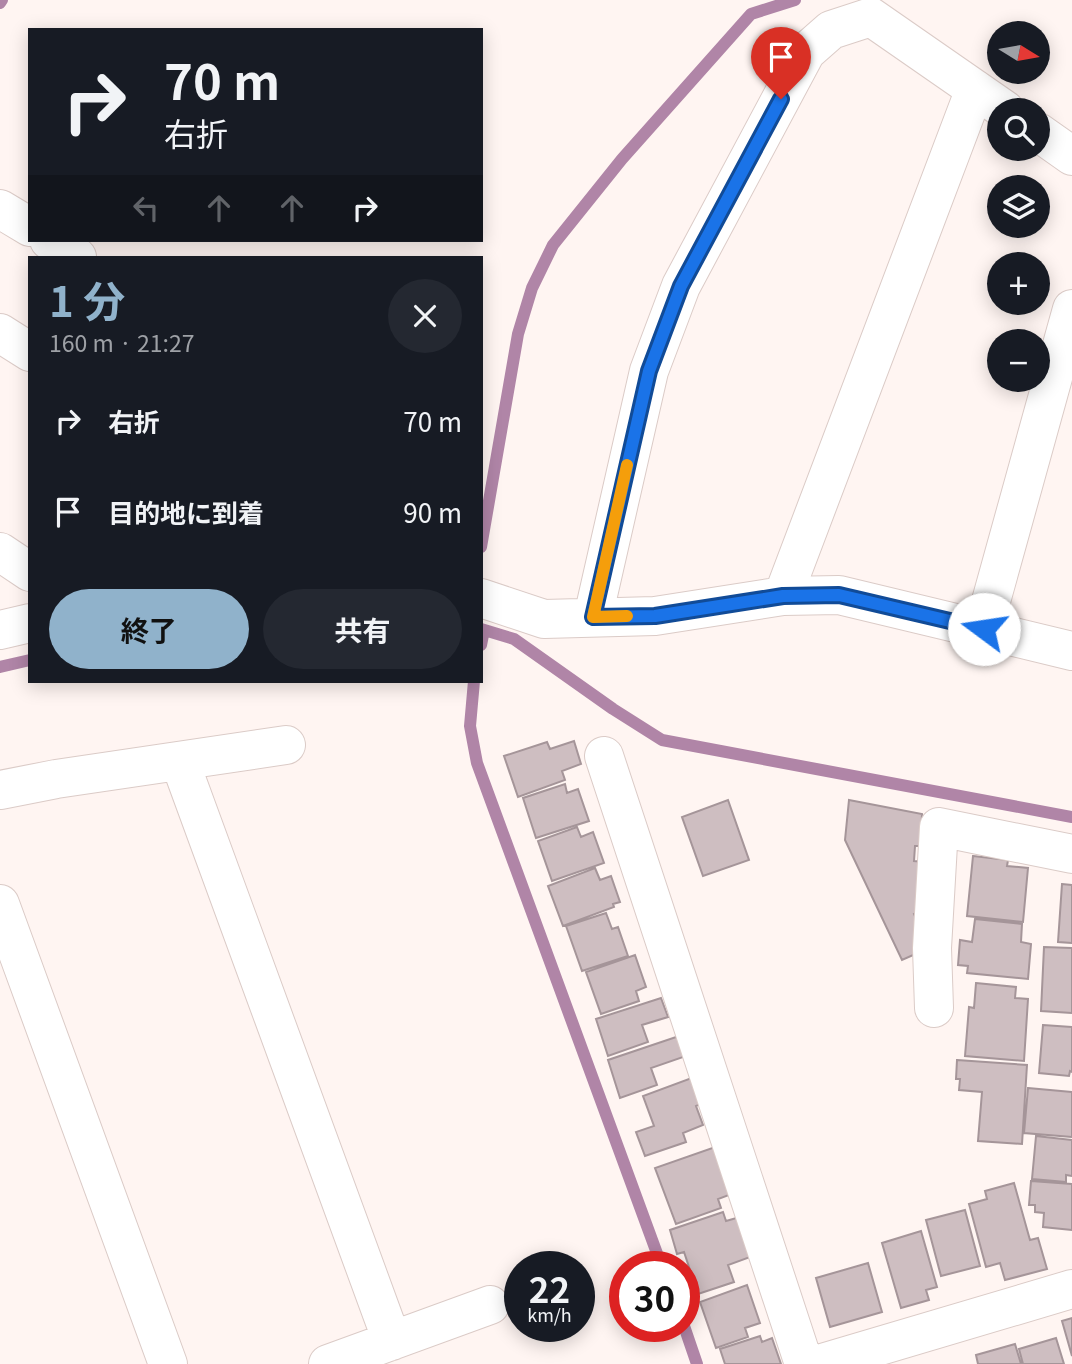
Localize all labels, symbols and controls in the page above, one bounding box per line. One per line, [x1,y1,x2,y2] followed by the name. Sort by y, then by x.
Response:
[987,21,1050,84] north arrow
[987,21,1050,392] map controls
[751,27,811,99] pin
[762,38,800,76] icon: arrive
[164,43,280,114] text: 70 m
[49,56,140,147] icon: right
[987,98,1050,161] button: search
[164,109,228,155] text: 右折
[987,175,1050,238] button: layers
[127,189,165,227] icon: left
[200,189,238,227] icon: ahead
[273,189,311,227] icon: ahead
[346,189,384,227] icon: right
[987,252,1050,315] button: +
[49,268,125,329] text: 1 分
[388,279,462,353] button: close
[49,325,194,359] text: 160 m · 21:27
[987,329,1050,392] button: −
[49,402,87,440] icon: right
[108,402,160,439] text: 右折
[403,402,462,439] text: 70 m
[49,493,87,531] icon: arrive
[108,493,264,530] text: 目的地に到着
[403,493,462,530] text: 90 m
[49,589,249,669] button: 終了
[263,589,462,669] button: 共有
[947,592,1021,666] position arrow
[609,1251,700,1342] speed limit sign: 30
[529,1262,570,1313] text: 22
[527,1301,572,1327] text: km/h

